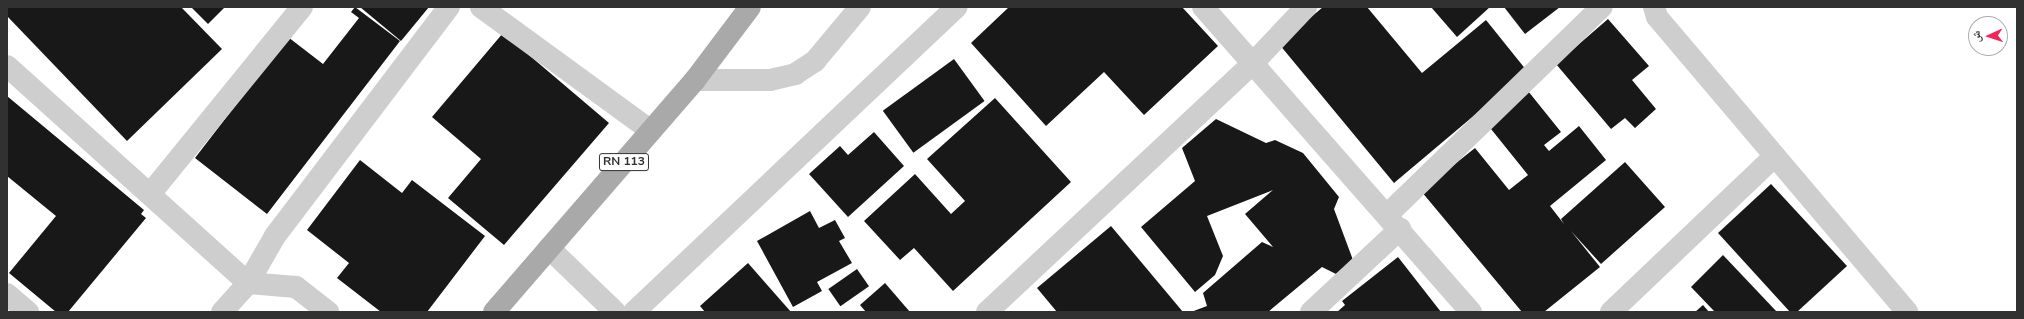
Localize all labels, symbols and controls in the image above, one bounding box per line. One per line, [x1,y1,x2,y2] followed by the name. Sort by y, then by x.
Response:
[1968,16,2008,56] north arrow
[1969,30,1984,43] text: ش
[598,152,650,172] road number: RN 113

